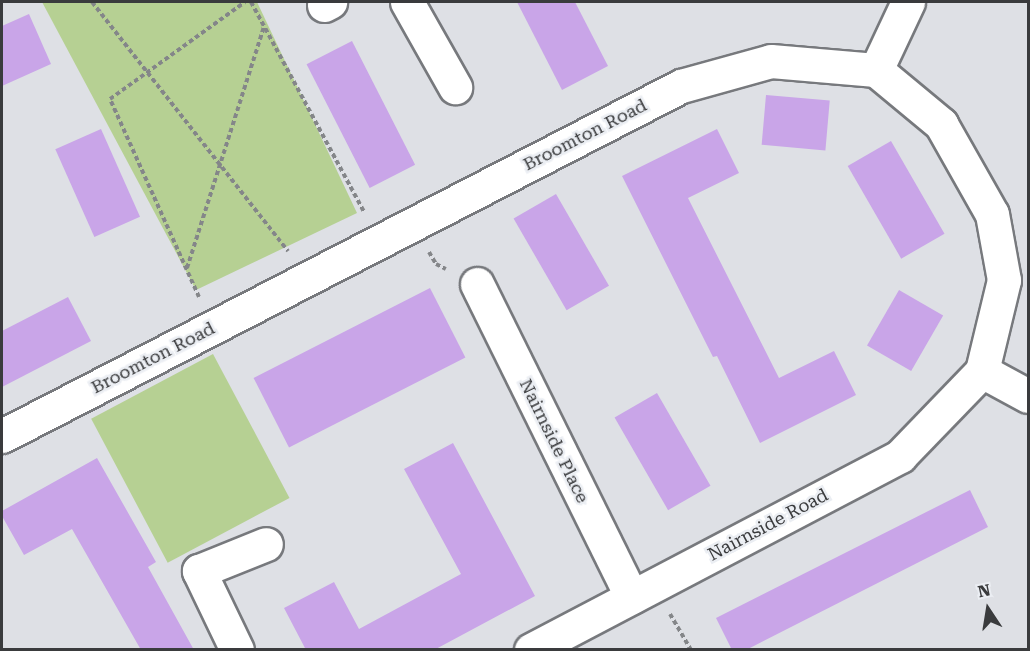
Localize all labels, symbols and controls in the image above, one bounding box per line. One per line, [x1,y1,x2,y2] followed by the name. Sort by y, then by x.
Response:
[520,95,650,175] street label: Broomton Road
[88,318,218,398] street label: Broomton Road
[515,375,593,507] street label: Nairnside Place
[704,484,832,566] street label: Nairnside Road
[958,579,1018,639] north arrow
[976,580,992,601] text: N

